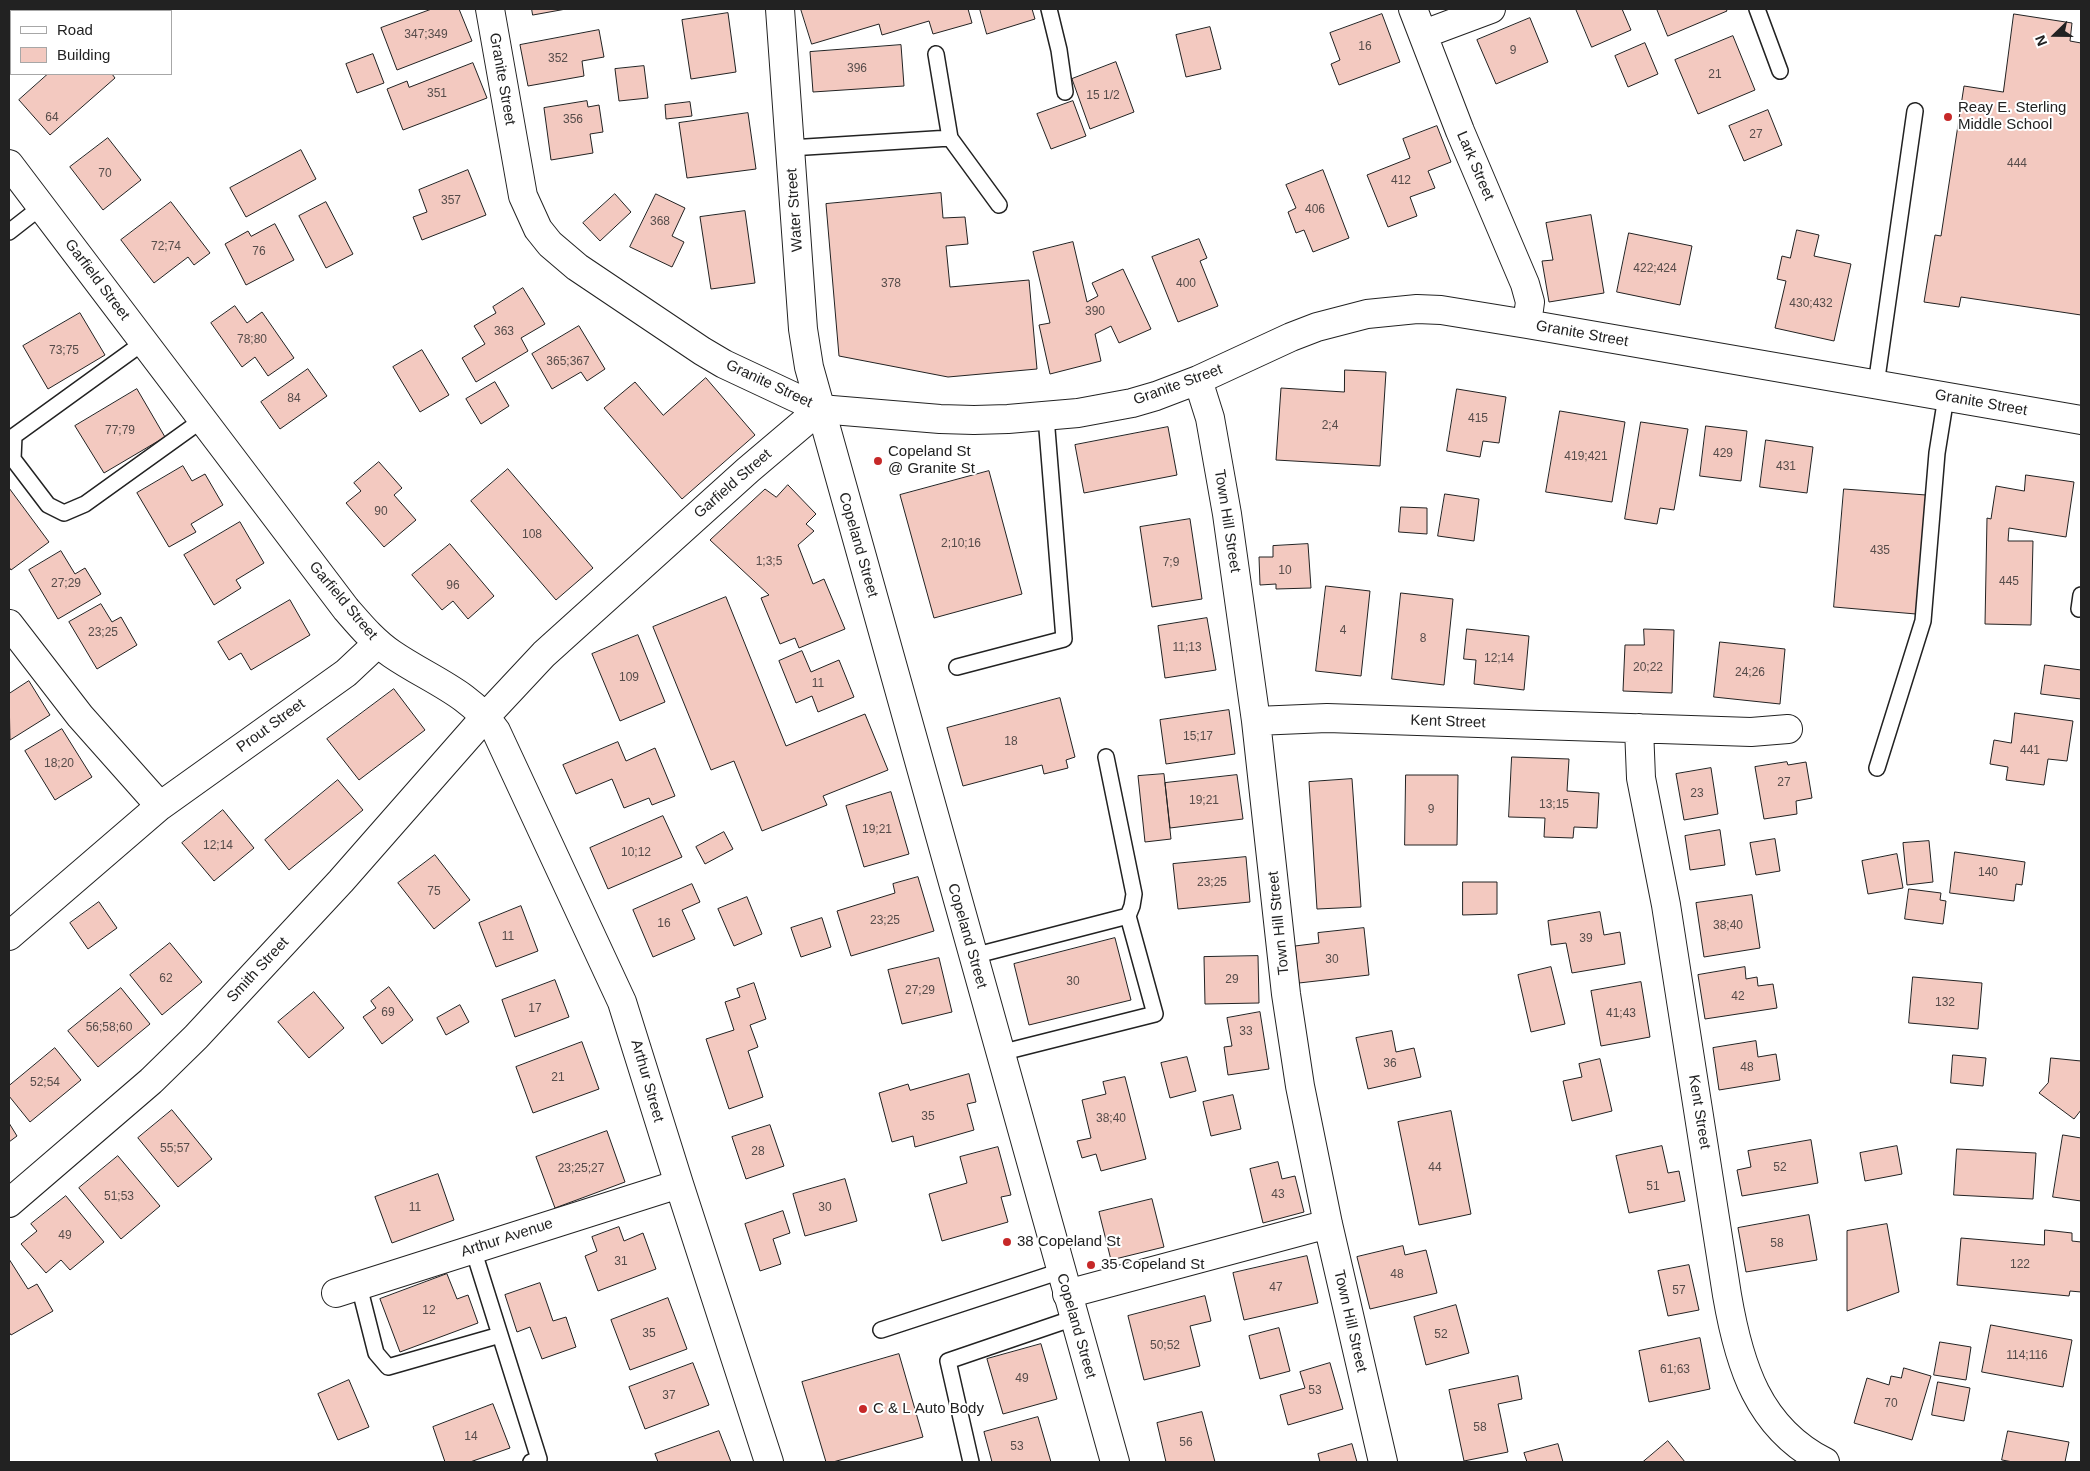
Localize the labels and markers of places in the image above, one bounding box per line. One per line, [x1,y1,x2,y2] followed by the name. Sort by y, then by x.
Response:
[1958,99,2066,134] place label: Reay E. Sterling Middle School
[1942,111,1954,123] marker: Reay E. Sterling Middle School
[888,443,975,478] place label: Copeland St @ Granite St
[872,455,884,467] marker: Copeland St @ Granite St
[1017,1233,1120,1251] place label: 38 Copeland St
[1001,1236,1013,1248] marker: 38 Copeland St
[1101,1256,1204,1274] place label: 35 Copeland St
[1085,1259,1097,1271] marker: 35 Copeland St
[873,1400,984,1418] place label: C & L Auto Body
[857,1403,869,1415] marker: C & L Auto Body

